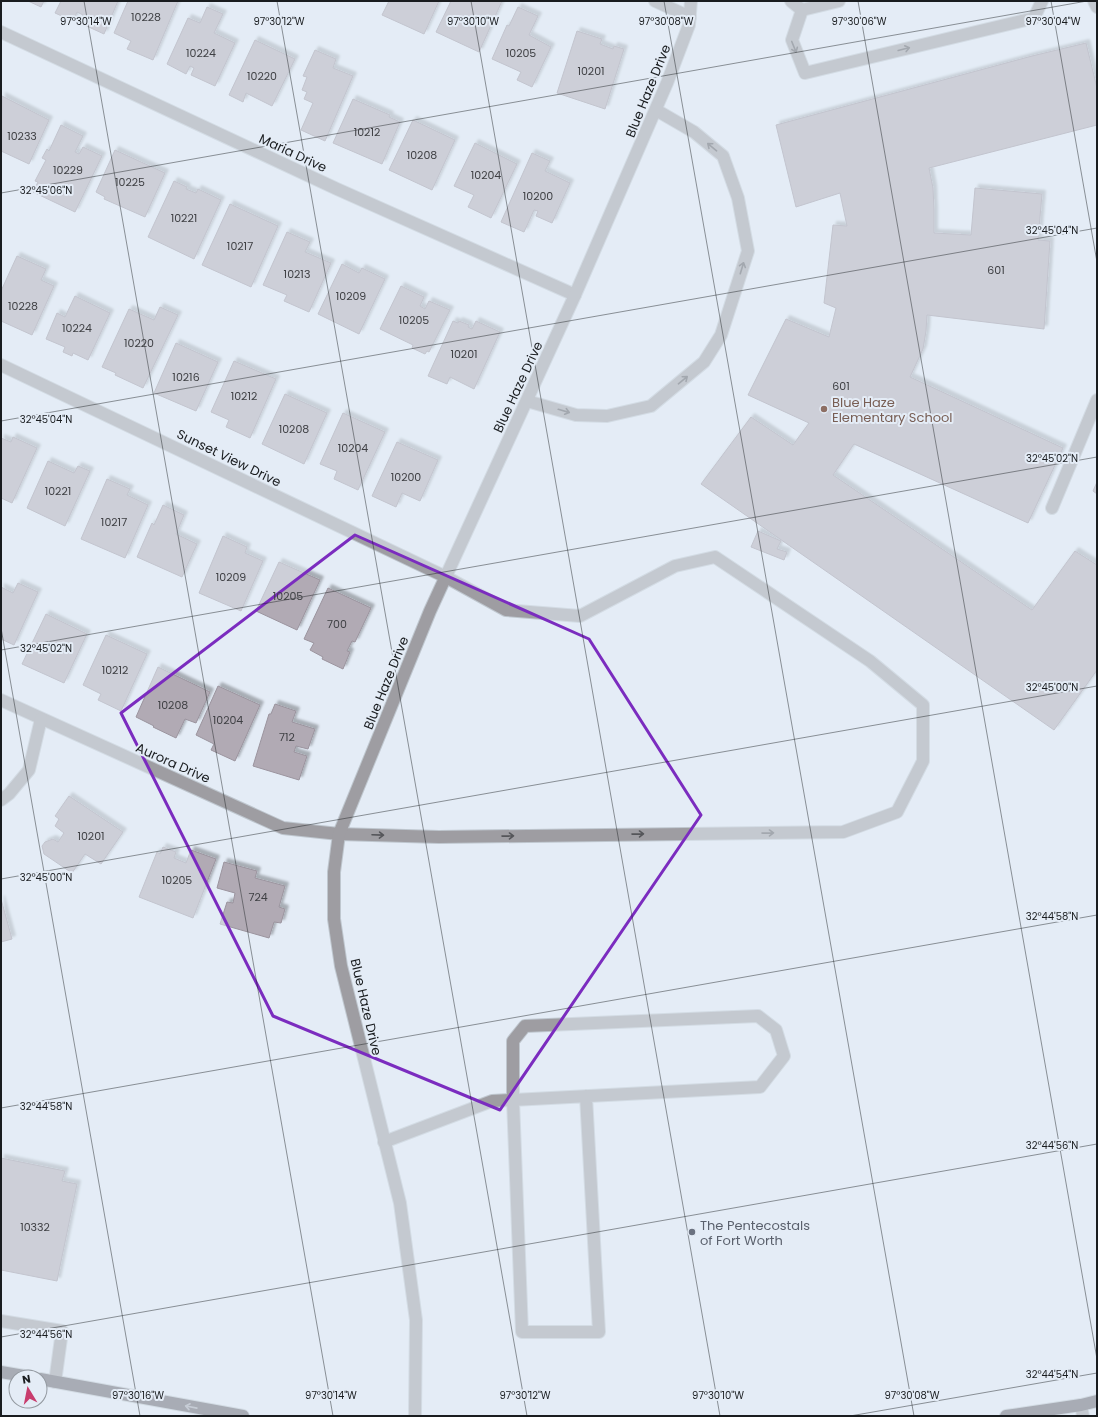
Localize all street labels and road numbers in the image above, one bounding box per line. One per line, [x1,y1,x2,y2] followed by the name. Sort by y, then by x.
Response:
[621,42,675,140] street label: Blue Haze Drive
[256,129,330,177] street label: Maria Drive
[489,338,547,436] street label: Blue Haze Drive
[174,424,284,492] street label: Sunset View Drive
[359,634,413,732] street label: Blue Haze Drive
[133,738,213,788] street label: Aurora Drive
[346,957,386,1057] street label: Blue Haze Drive

